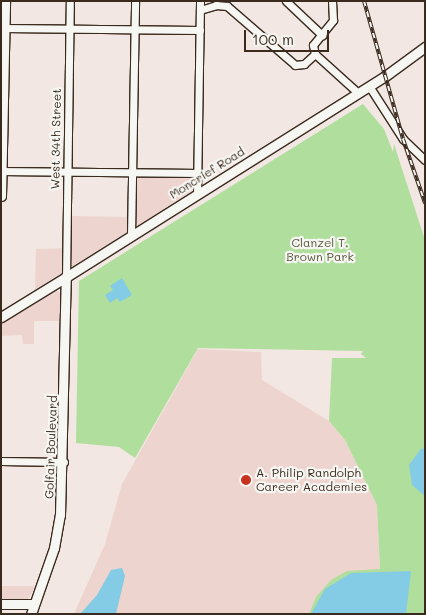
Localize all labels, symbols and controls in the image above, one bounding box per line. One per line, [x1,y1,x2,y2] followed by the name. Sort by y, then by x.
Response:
[246,20,331,52] scale bar
[252,29,294,49] text: 100 m
[48,88,64,190] street label: West 34th Street
[167,144,247,202] street label: Moncrief Road
[286,236,354,264] park label: Clanzel T. Brown Park
[42,395,60,499] street label: Golfair Boulevard
[256,466,367,494] place label: A. Philip Randolph Career Academies
[240,474,252,486] marker: A. Philip Randolph Career Academies

